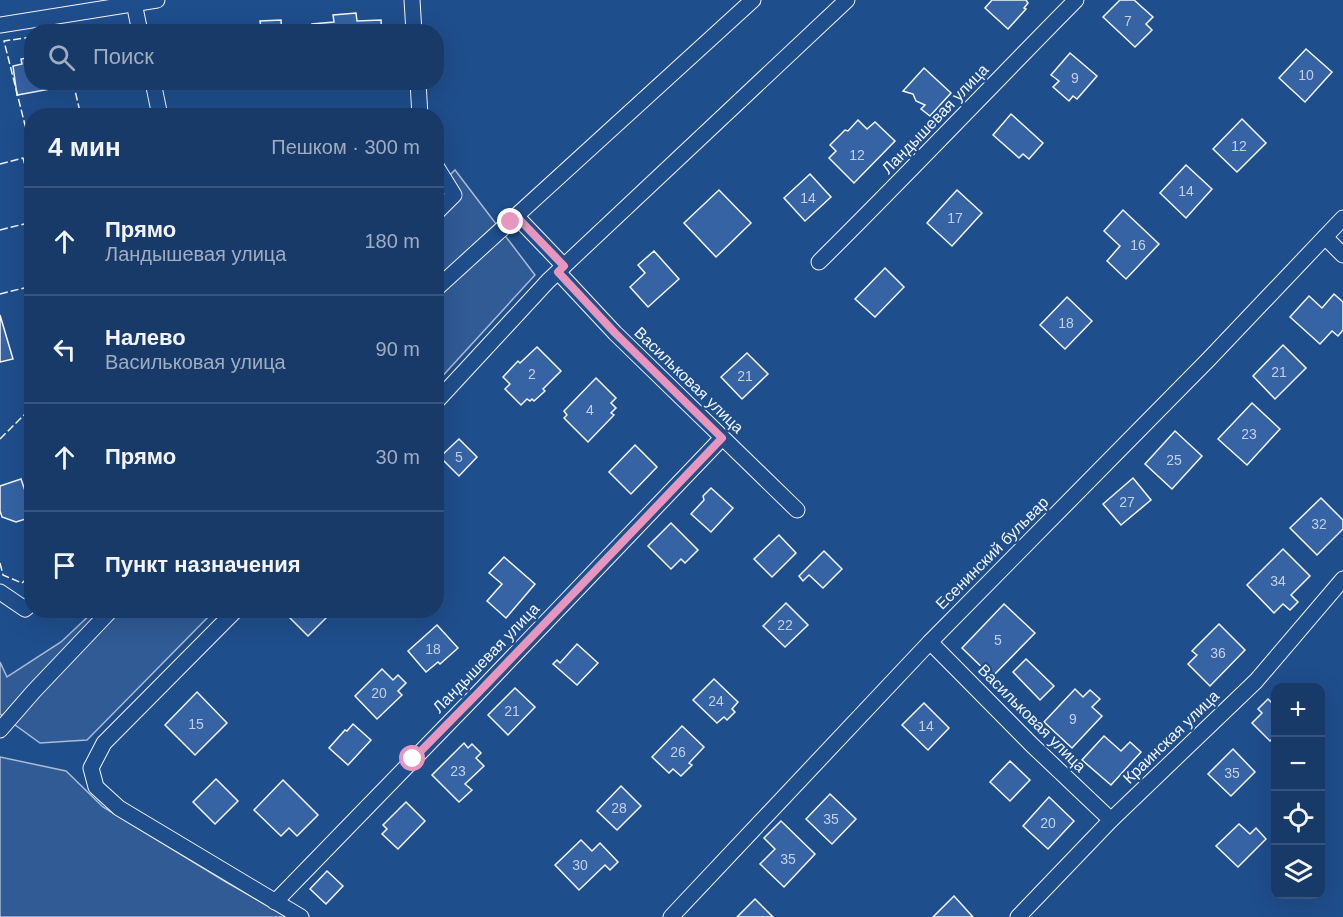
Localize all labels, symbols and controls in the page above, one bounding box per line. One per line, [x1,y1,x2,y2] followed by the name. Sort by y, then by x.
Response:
[1124,13,1132,29] house number: 7
[24,24,444,90] search box
[45,41,78,74] icon: search
[93,44,154,69] text: Поиск
[878,61,992,177] street label: Ландышевая улица
[1298,67,1314,83] house number: 10
[1071,70,1079,86] house number: 9
[48,132,121,162] text: 4 мин
[271,136,420,158] text: Пешком · 300 m
[1231,138,1247,154] house number: 12
[849,147,865,163] house number: 12
[1178,183,1194,199] house number: 14
[800,190,816,206] house number: 14
[497,208,523,234] route end
[947,210,963,226] house number: 17
[105,217,176,242] text: Прямо
[48,225,81,258] icon: ahead
[364,230,420,252] text: 180 m
[1130,237,1146,253] house number: 16
[105,243,286,265] text: Ландышевая улица
[1058,315,1074,331] house number: 18
[631,324,747,436] street label: Васильковая улица
[105,325,186,350] text: Налево
[48,333,81,366] icon: left
[376,338,420,360] text: 90 m
[105,351,286,373] text: Васильковая улица
[1271,364,1287,380] house number: 21
[528,366,536,382] house number: 2
[737,368,753,384] house number: 21
[586,402,594,418] house number: 4
[1241,426,1257,442] house number: 23
[48,441,81,474] icon: ahead
[105,444,176,469] text: Прямо
[376,446,420,468] text: 30 m
[455,449,463,465] house number: 5
[1166,452,1182,468] house number: 25
[932,493,1052,613] street label: Есенинский бульвар
[1119,494,1135,510] house number: 27
[1311,516,1327,532] house number: 32
[48,549,81,582] icon: arrive
[105,552,301,577] text: Пункт назначения
[1270,573,1286,589] house number: 34
[429,600,543,716] street label: Ландышевая улица
[777,617,793,633] house number: 22
[994,632,1002,648] house number: 5
[425,641,441,657] house number: 18
[1210,645,1226,661] house number: 36
[975,661,1089,775] street label: Васильковая улица
[1271,683,1325,899] map controls
[1271,683,1325,737] button: +
[371,685,387,701] house number: 20
[1120,687,1222,787] street label: Краинская улица
[708,693,724,709] house number: 24
[504,703,520,719] house number: 21
[1069,711,1077,727] house number: 9
[188,716,204,732] house number: 15
[918,718,934,734] house number: 14
[1271,737,1325,791] button: −
[670,744,686,760] house number: 26
[399,745,425,771] route start
[450,763,466,779] house number: 23
[1224,765,1240,781] house number: 35
[1271,791,1325,845] button: locate
[611,800,627,816] house number: 28
[823,811,839,827] house number: 35
[1040,815,1056,831] house number: 20
[1271,845,1325,899] button: layers
[780,851,796,867] house number: 35
[572,857,588,873] house number: 30

